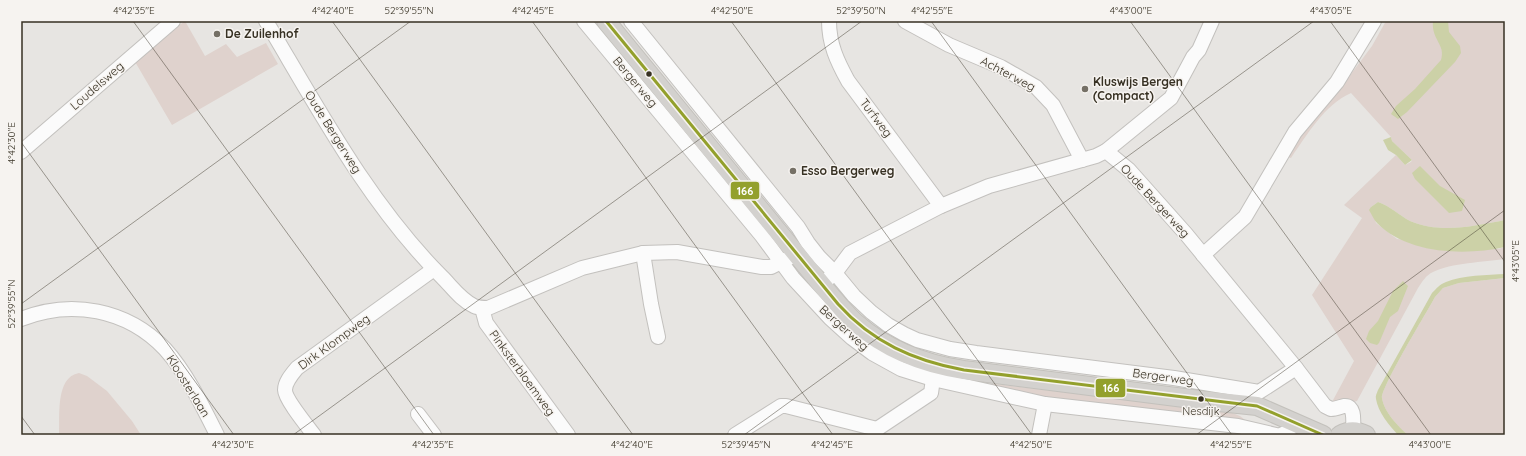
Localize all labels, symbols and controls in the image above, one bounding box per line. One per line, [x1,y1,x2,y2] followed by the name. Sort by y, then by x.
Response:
[113,4,155,17] text: 4°42'35"E
[312,4,354,17] text: 4°42'40"E
[384,4,434,17] text: 52°39'55"N
[512,4,554,17] text: 4°42'45"E
[711,4,753,17] text: 4°42'50"E
[836,4,886,17] text: 52°39'50"N
[911,4,953,17] text: 4°42'55"E
[1110,4,1153,17] text: 4°43'00"E
[1310,4,1352,17] text: 4°43'05"E
[225,26,300,41] place label: De Zuilenhof
[212,29,222,39] marker: De Zuilenhof
[610,53,661,110] street label: Bergerweg
[978,53,1038,94] street label: Achterweg
[67,58,127,113] street label: Loudelsweg
[644,69,654,79] unlabelled marker
[1093,74,1183,103] place label: Kluswijs Bergen (Compact)
[1080,84,1090,94] marker: Kluswijs Bergen (Compact)
[302,88,365,176] street label: Oude Bergerweg
[857,95,896,140] street label: Turfweg
[5,122,18,164] text: 4°42'30"E
[1118,161,1193,240] street label: Oude Bergerweg
[801,163,894,178] place label: Esso Bergerweg
[788,166,798,176] marker: Esso Bergerweg
[730,181,760,200] line badge: 166
[737,184,753,198] text: 166
[1509,240,1522,282] text: 4°43'05"E
[5,279,18,329] text: 52°39'55"N
[816,301,872,354] street label: Bergerweg
[295,311,372,373] street label: Dirk Klompweg
[486,327,558,418] street label: Pinksterbloemweg
[163,352,214,420] street label: Kloosterlaan
[1132,365,1195,388] street label: Bergerweg
[1095,378,1126,398] line badge: 166
[1103,381,1119,395] text: 166
[1196,394,1206,404] marker: Nesdijk
[1182,404,1220,418] place label: Nesdijk
[212,438,254,451] text: 4°42'30"E
[412,438,454,451] text: 4°42'35"E
[611,438,653,451] text: 4°42'40"E
[722,438,770,451] text: 52°39'45"N
[811,438,853,451] text: 4°42'45"E
[1010,438,1052,451] text: 4°42'50"E
[1210,438,1252,451] text: 4°42'55"E
[1409,438,1452,451] text: 4°43'00"E

